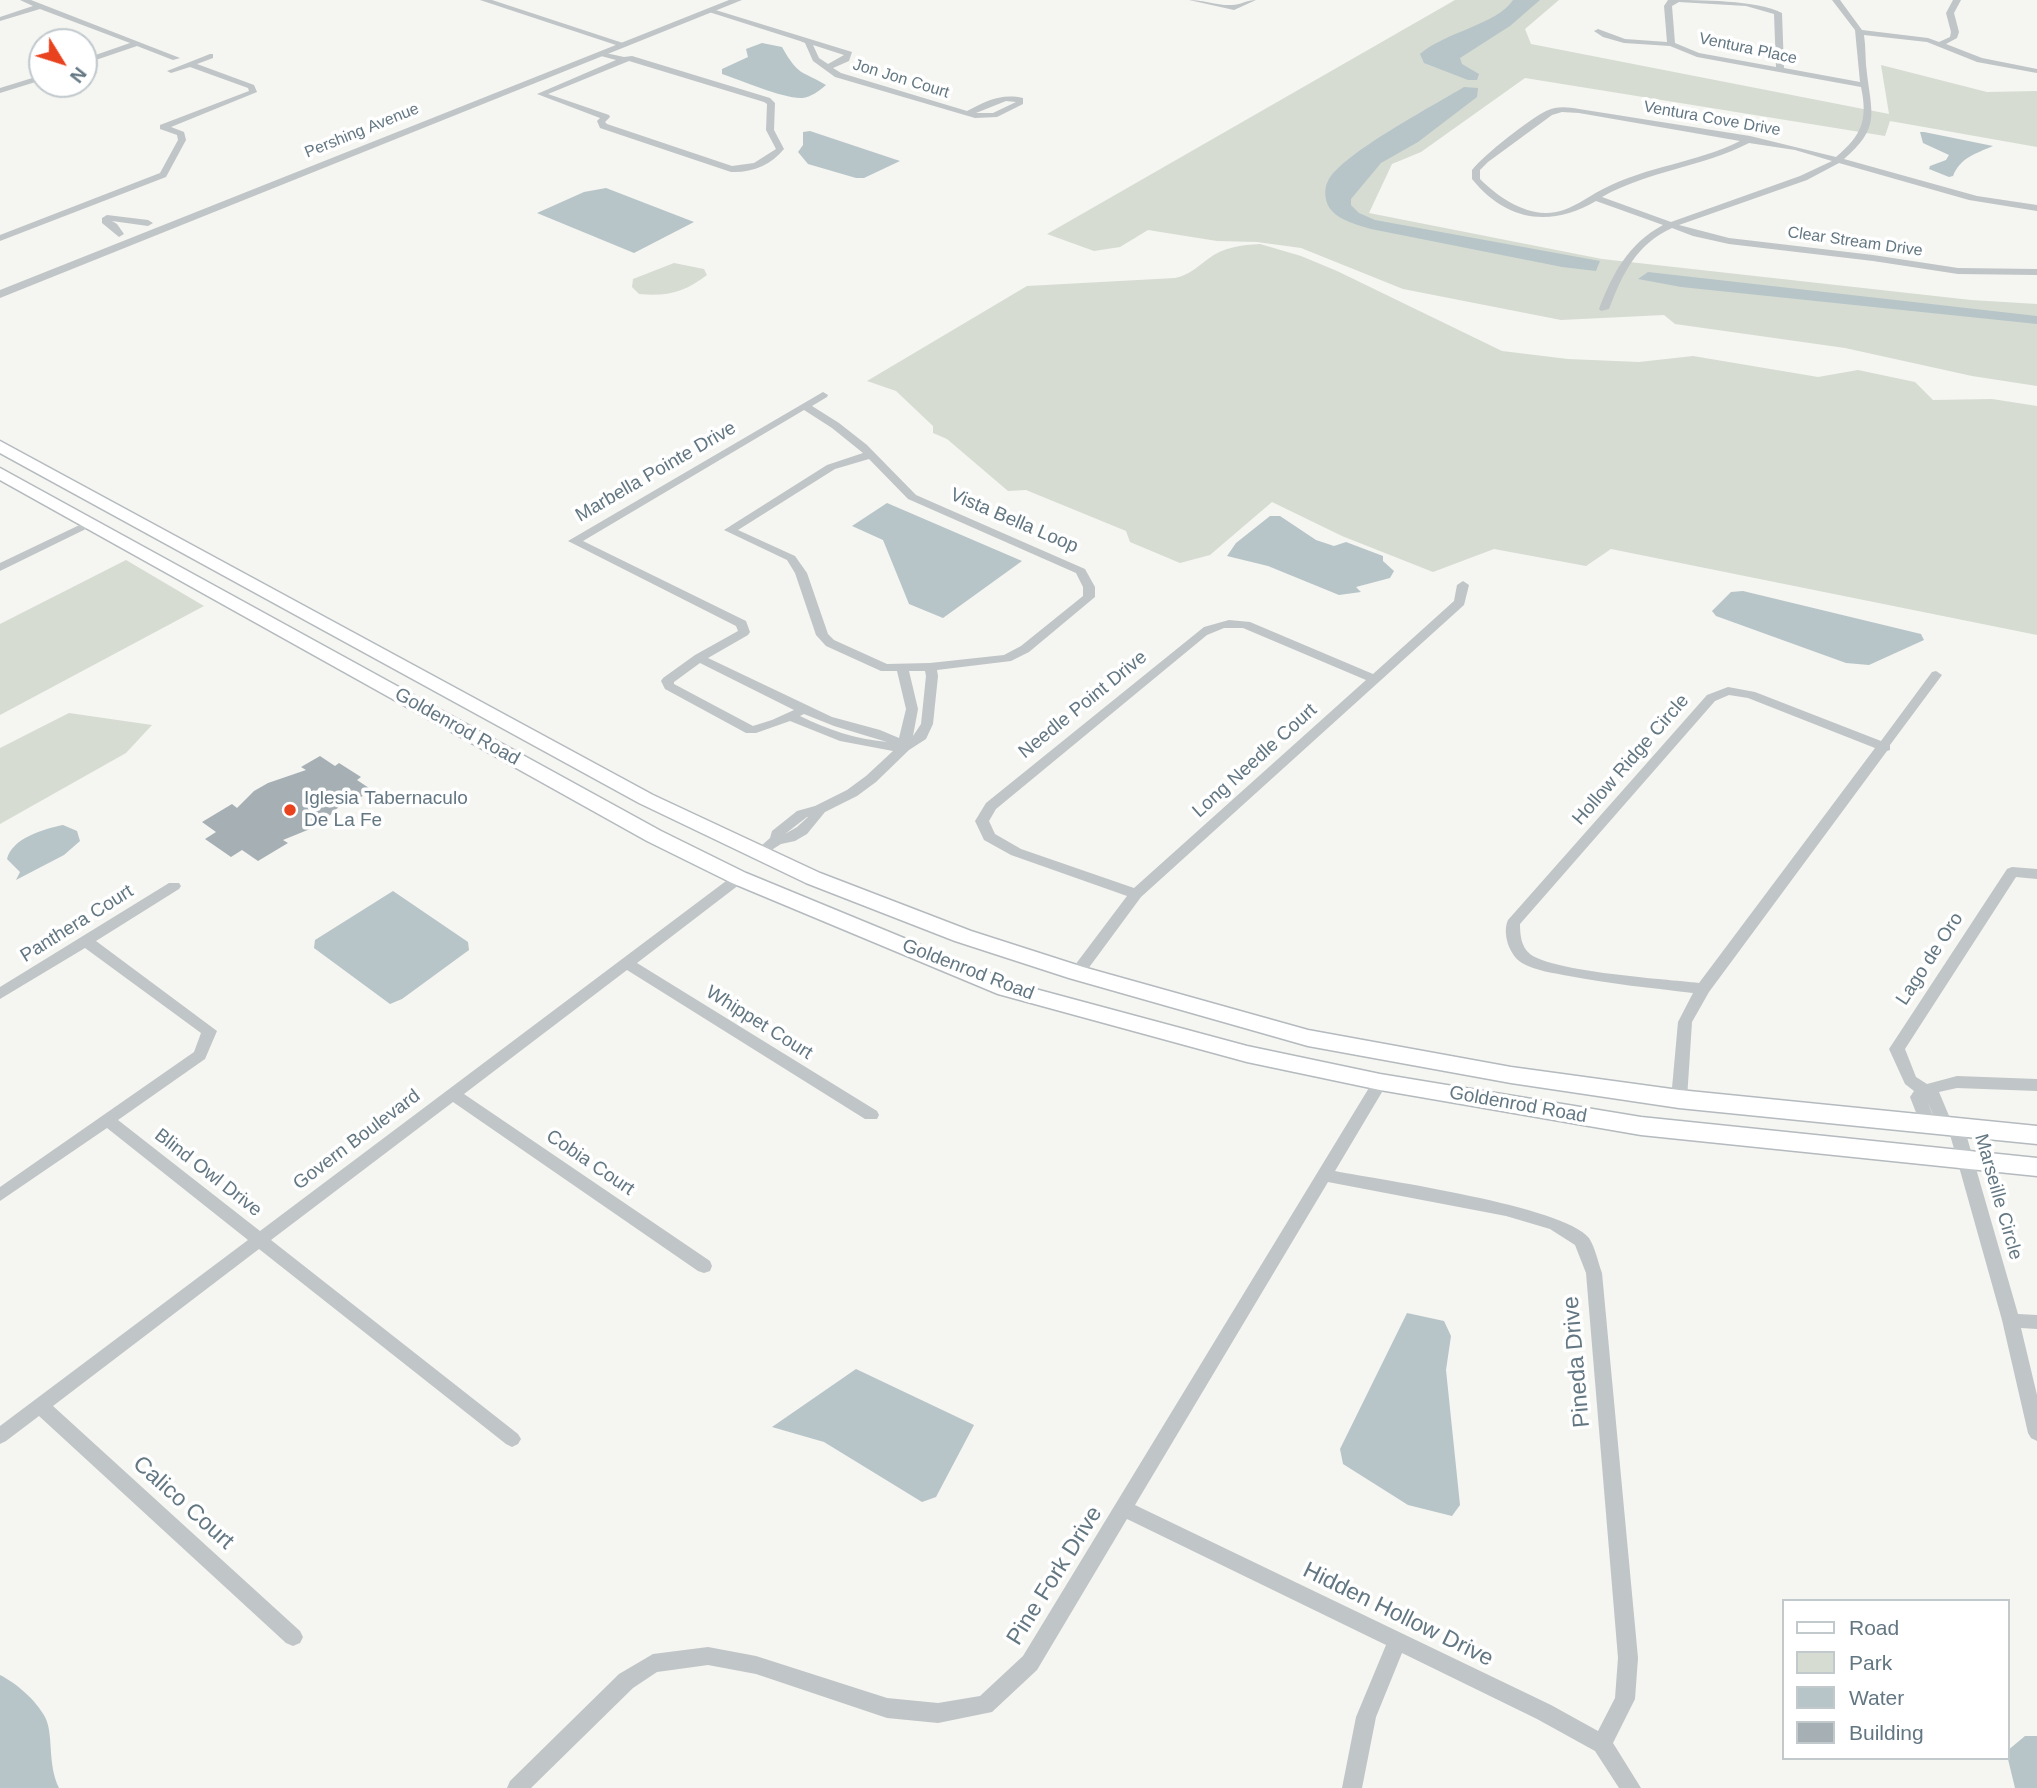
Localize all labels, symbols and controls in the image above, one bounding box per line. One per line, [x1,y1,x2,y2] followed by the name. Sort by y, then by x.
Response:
[28,28,98,98] north arrow
[1697,29,1799,69] street label: Ventura Place
[851,55,951,103] street label: Jon Jon Court
[66,63,91,87] text: N
[1642,98,1782,140] street label: Ventura Cove Drive
[302,99,422,163] street label: Pershing Avenue
[1786,223,1924,261] street label: Clear Stream Drive
[572,417,740,527] street label: Marbella Pointe Drive
[947,484,1081,558] street label: Vista Bella Loop
[1014,646,1152,764] street label: Needle Point Drive
[390,683,524,771] street label: Goldenrod Road
[1568,690,1694,830] street label: Hollow Ridge Circle
[1188,699,1322,823] street label: Long Needle Court
[304,788,468,832] place label: Iglesia Tabernaculo De La Fe
[282,802,298,818] marker: Iglesia Tabernaculo De La Fe
[16,880,138,968] street label: Panthera Court
[1892,908,1968,1010] street label: Lago de Oro
[899,934,1037,1006] street label: Goldenrod Road
[701,981,817,1065] street label: Whippet Court
[1447,1082,1589,1128] street label: Goldenrod Road
[289,1085,425,1195] street label: Govern Boulevard
[150,1124,266,1222] street label: Blind Owl Drive
[542,1125,638,1201] street label: Cobia Court
[1969,1131,2027,1263] street label: Marseille Circle
[1558,1295,1596,1429] street label: Pineda Drive
[127,1450,239,1556] street label: Calico Court
[1001,1501,1109,1651] street label: Pine Fork Drive
[1298,1557,1498,1673] street label: Hidden Hollow Drive
[1782,1599,2009,1760] legend
[1849,1616,1899,1639] text: Road
[1849,1651,1892,1674] text: Park
[1849,1686,1904,1709] text: Water
[1849,1721,1924,1744] text: Building

